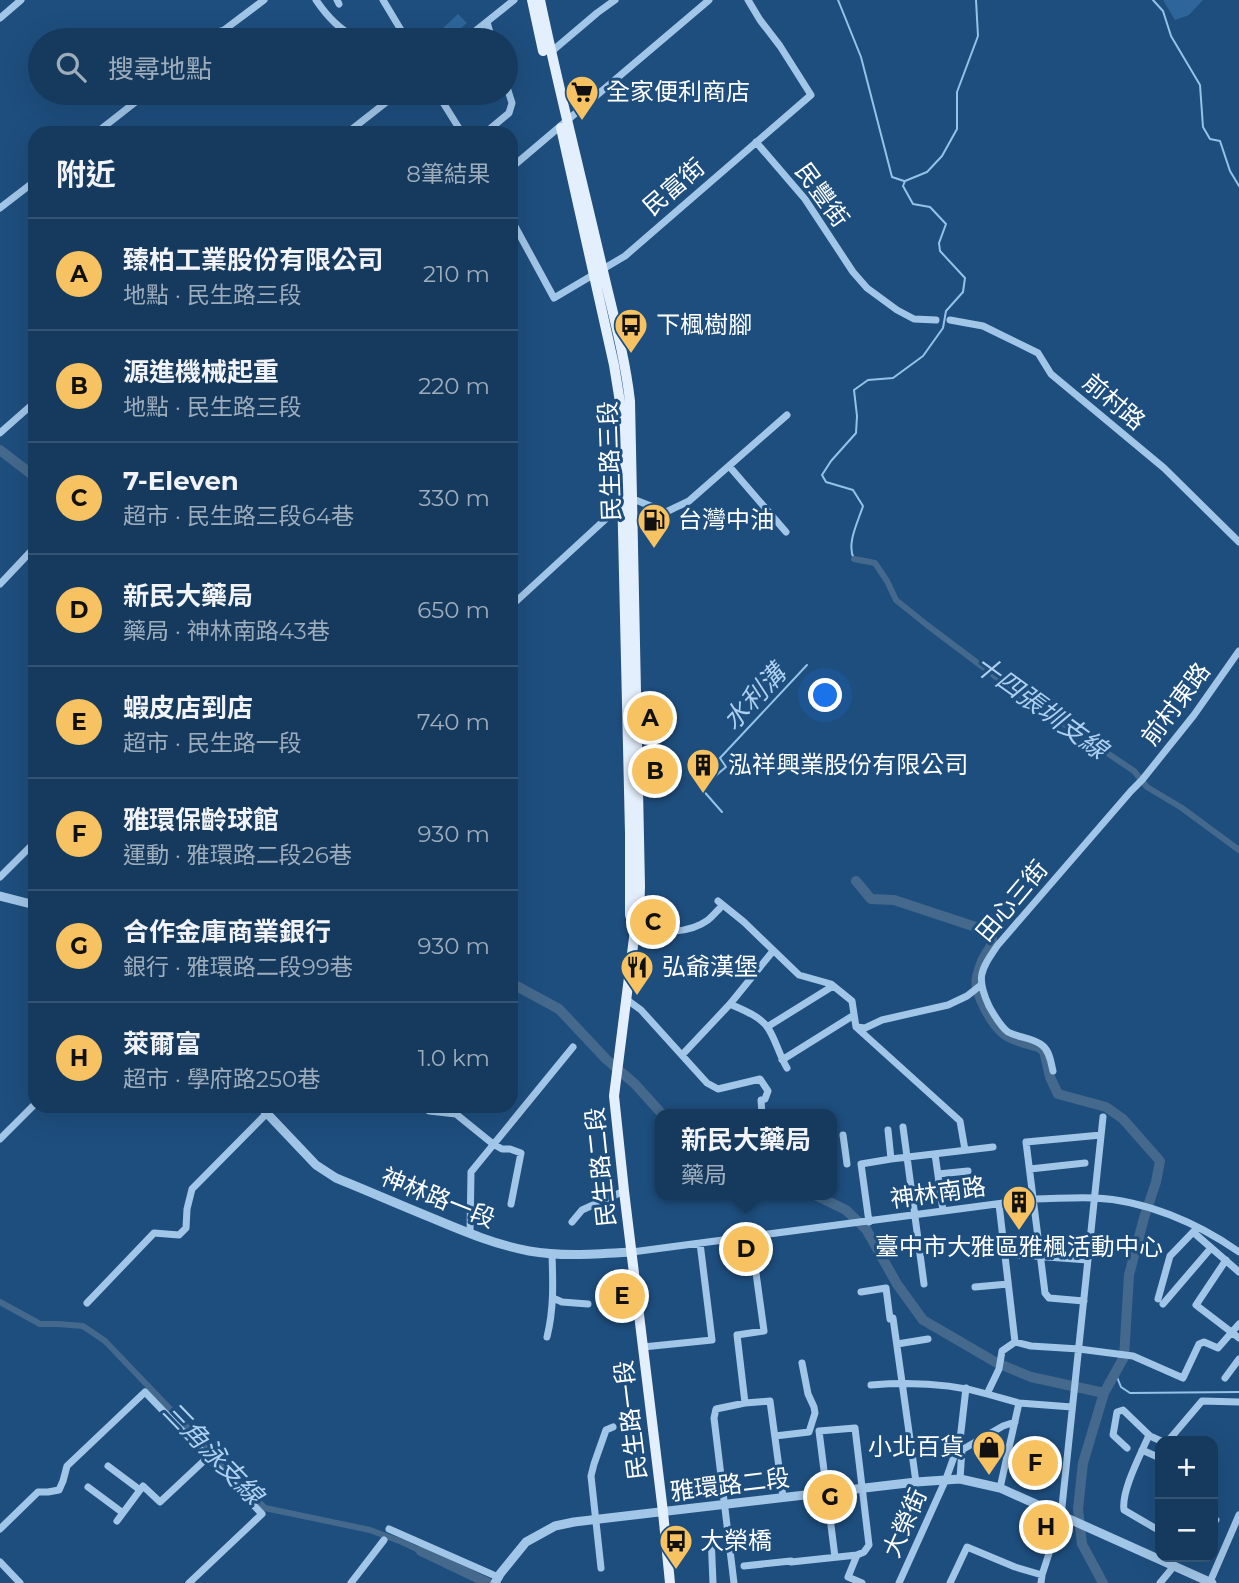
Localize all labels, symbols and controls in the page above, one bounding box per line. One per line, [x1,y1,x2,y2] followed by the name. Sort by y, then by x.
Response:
[28,28,518,105] search box
[52,48,90,86] icon: search
[108,53,212,85] text: 搜尋地點
[563,73,601,122] supermarket icon: 全家便利商店
[606,77,750,106] place label: 全家便利商店
[637,152,710,221] street label: 民富街
[56,156,116,193] text: 附近
[790,157,855,232] street label: 民豐街
[406,160,490,188] text: 8筆結果
[123,244,383,276] text: 臻柏工業股份有限公司
[70,260,88,288] text: A
[423,260,490,288] text: 210 m
[123,281,302,309] text: 地點 · 民生路三段
[612,306,650,355] bus stop icon: 下楓樹腳
[656,310,752,339] place label: 下楓樹腳
[123,356,279,388] text: 源進機械起重
[1077,367,1151,436] street label: 前村路
[70,372,88,400] text: B
[418,372,490,400] text: 220 m
[123,393,302,421] text: 地點 · 民生路三段
[593,401,626,521] street label: 民生路三段
[123,465,239,497] text: 7-Eleven
[71,484,87,512] text: C
[419,484,490,512] text: 330 m
[635,501,673,550] fuel station icon: 台灣中油
[123,502,354,530] text: 超市 · 民生路三段64巷
[678,505,774,534] place label: 台灣中油
[123,580,253,612] text: 新民大藥局
[70,596,89,624] text: D
[417,596,490,624] text: 650 m
[123,617,330,645] text: 藥局 · 神林南路43巷
[968,648,1116,768] water label: 十四張圳支線
[716,655,795,736] water label: 水利溝
[1135,657,1216,751] street label: 前村東路
[808,678,842,712] your location
[123,692,253,724] text: 蝦皮店到店
[627,692,673,744] pin: A
[71,708,87,736] text: E
[417,708,490,736] text: 740 m
[123,729,302,757] text: 超市 · 民生路一段
[632,745,678,797] pin: B
[684,746,722,795] building icon: 泓祥興業股份有限公司
[728,750,968,779] place label: 泓祥興業股份有限公司
[123,804,279,836] text: 雅環保齡球館
[72,820,86,848] text: F
[418,820,490,848] text: 930 m
[123,841,352,869] text: 運動 · 雅環路二段26巷
[970,855,1054,947] street label: 田心三街
[630,896,676,948] pin: C
[123,916,331,948] text: 合作金庫商業銀行
[70,932,88,960] text: G
[418,932,490,960] text: 930 m
[618,948,656,997] restaurant icon: 弘爺漢堡
[662,952,758,981] place label: 弘爺漢堡
[123,953,353,981] text: 銀行 · 雅環路二段99巷
[123,1028,201,1060] text: 萊爾富
[70,1044,88,1072] text: H
[418,1044,490,1072] text: 1.0 km
[123,1065,320,1093] text: 超市 · 學府路250巷
[580,1106,621,1228] street label: 民生路二段
[655,1109,837,1200] popup
[681,1124,811,1156] text: 新民大藥局
[681,1161,727,1189] text: 藥局
[377,1162,499,1233] street label: 神林路一段
[888,1171,987,1214] street label: 神林南路
[1000,1183,1038,1232] building icon: 臺中市大雅區雅楓活動中心
[723,1223,769,1275] pin: D
[875,1232,1163,1261] place label: 臺中市大雅區雅楓活動中心
[599,1270,645,1322] pin: E
[609,1359,652,1481] street label: 民生路一段
[156,1395,272,1513] water label: 三角泳支線
[970,1428,1008,1477] shop icon: 小北百貨
[868,1432,964,1461] place label: 小北百貨
[1155,1436,1218,1562] map controls
[1155,1436,1218,1499] button: +
[1012,1437,1058,1489] pin: F
[669,1463,791,1506] street label: 雅環路二段
[807,1471,853,1523] pin: G
[877,1484,932,1562] street label: 大榮街
[1155,1499,1218,1562] button: −
[1023,1501,1069,1553] pin: H
[657,1522,695,1571] bus stop icon: 大榮橋
[700,1526,772,1555] place label: 大榮橋

